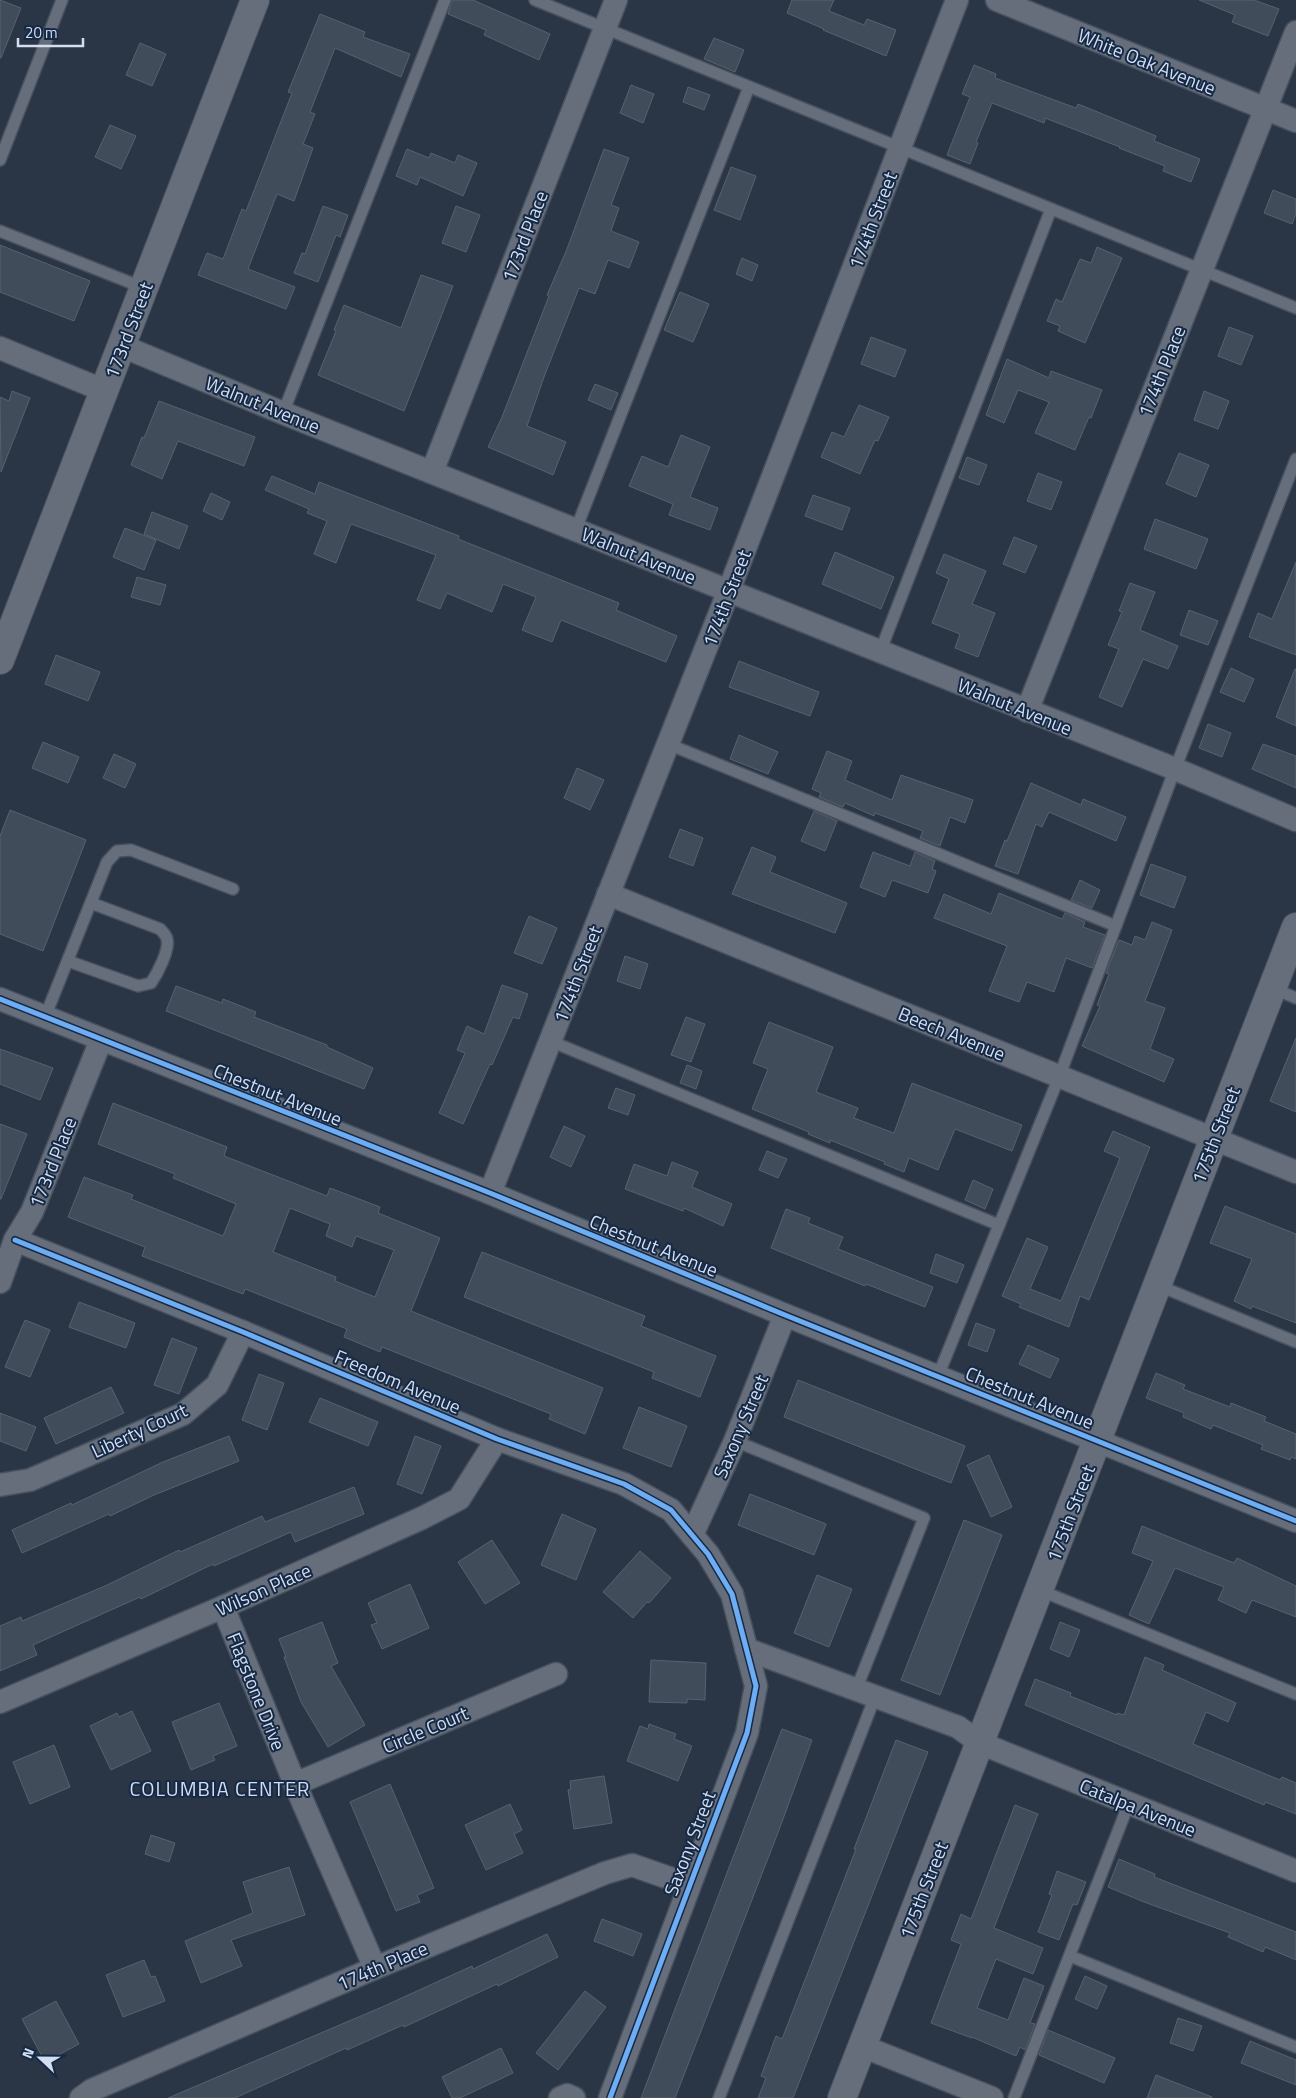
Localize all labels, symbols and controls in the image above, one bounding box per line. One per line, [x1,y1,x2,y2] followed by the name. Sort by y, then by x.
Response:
[18,15,82,47] scale bar
[1074,20,1220,102] street label: White Oak Avenue
[25,21,58,44] text: 20 m
[840,167,904,273] street label: 174th Street
[493,186,555,286] street label: 173rd Place
[96,277,160,383] street label: 173rd Street
[1130,321,1192,421] street label: 174th Place
[201,368,325,440] street label: Walnut Avenue
[577,519,701,591] street label: Walnut Avenue
[694,545,758,651] street label: 174th Street
[953,670,1077,742] street label: Walnut Avenue
[545,921,609,1027] street label: 174th Street
[894,998,1010,1068] street label: Beech Avenue
[209,1055,347,1133] street label: Chestnut Avenue
[1183,1082,1247,1188] street label: 175th Street
[21,1112,83,1212] street label: 173rd Place
[585,1206,723,1284] street label: Chestnut Avenue
[330,1341,466,1421] street label: Freedom Avenue
[961,1358,1099,1436] street label: Chestnut Avenue
[705,1369,775,1483] street label: Saxony Street
[86,1395,192,1465] street label: Liberty Court
[1038,1460,1102,1566] street label: 175th Street
[211,1555,315,1623] street label: Wilson Place
[220,1628,294,1754] street label: Flagstone Drive
[378,1698,473,1760] street label: Circle Court
[1075,1770,1201,1844] street label: Catalpa Avenue
[130,1773,310,1804] district label: COLUMBIA CENTER
[656,1786,722,1900] street label: Saxony Street
[891,1837,955,1943] street label: 175th Street
[332,1933,432,1997] street label: 174th Place
[15,2033,65,2083] north arrow
[16,2045,39,2061] text: N

